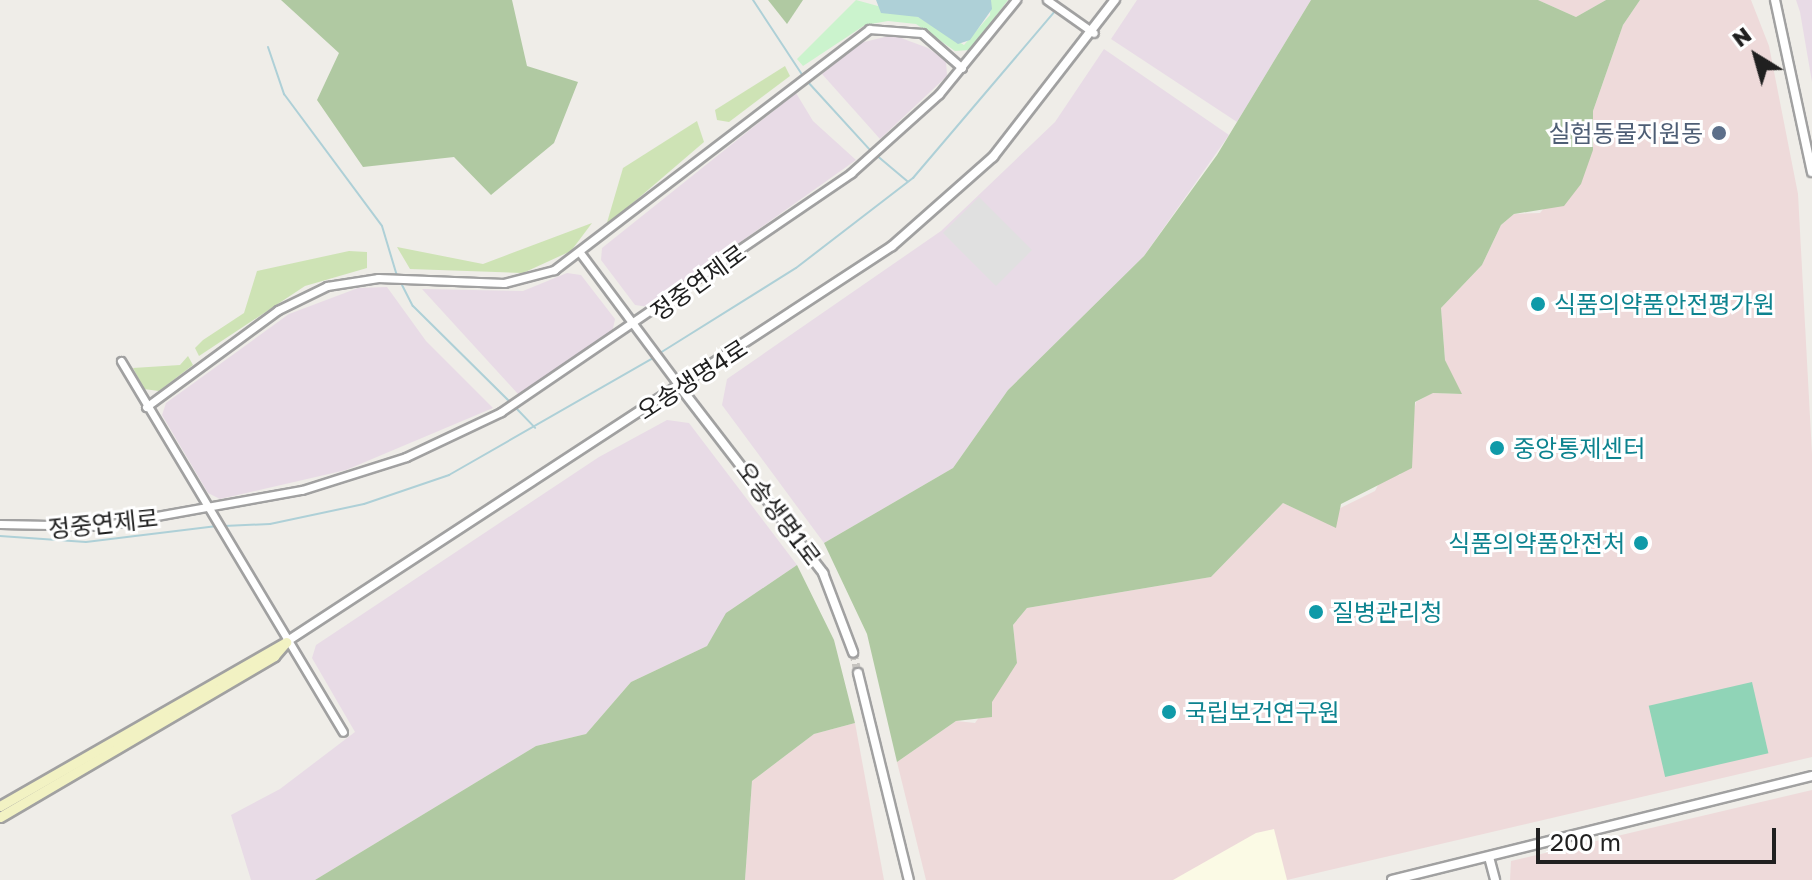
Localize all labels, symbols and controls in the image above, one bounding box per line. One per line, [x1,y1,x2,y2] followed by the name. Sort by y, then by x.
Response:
[1716,16,1796,96] north arrow
[1726,21,1756,52] text: N
[1548,119,1703,147] place label: 실험동물지원동
[1710,124,1728,142] marker: 실험동물지원동
[645,238,751,326] street label: 정중연제로
[1554,290,1775,318] place label: 식품의약품안전평가원
[1529,295,1547,313] marker: 식품의약품안전평가원
[632,333,752,425] street label: 오송생명4로
[1513,434,1645,462] place label: 중앙통제센터
[1488,439,1506,457] marker: 중앙통제센터
[731,456,827,570] street label: 오송생명1로
[47,503,159,543] street label: 정중연제로
[1448,529,1625,557] place label: 식품의약품안전처
[1632,534,1650,552] marker: 식품의약품안전처
[1332,598,1442,626] place label: 질병관리청
[1307,603,1325,621] marker: 질병관리청
[1185,698,1340,726] place label: 국립보건연구원
[1160,703,1178,721] marker: 국립보건연구원
[1540,812,1780,862] scale bar
[1550,827,1621,856] text: 200 m

